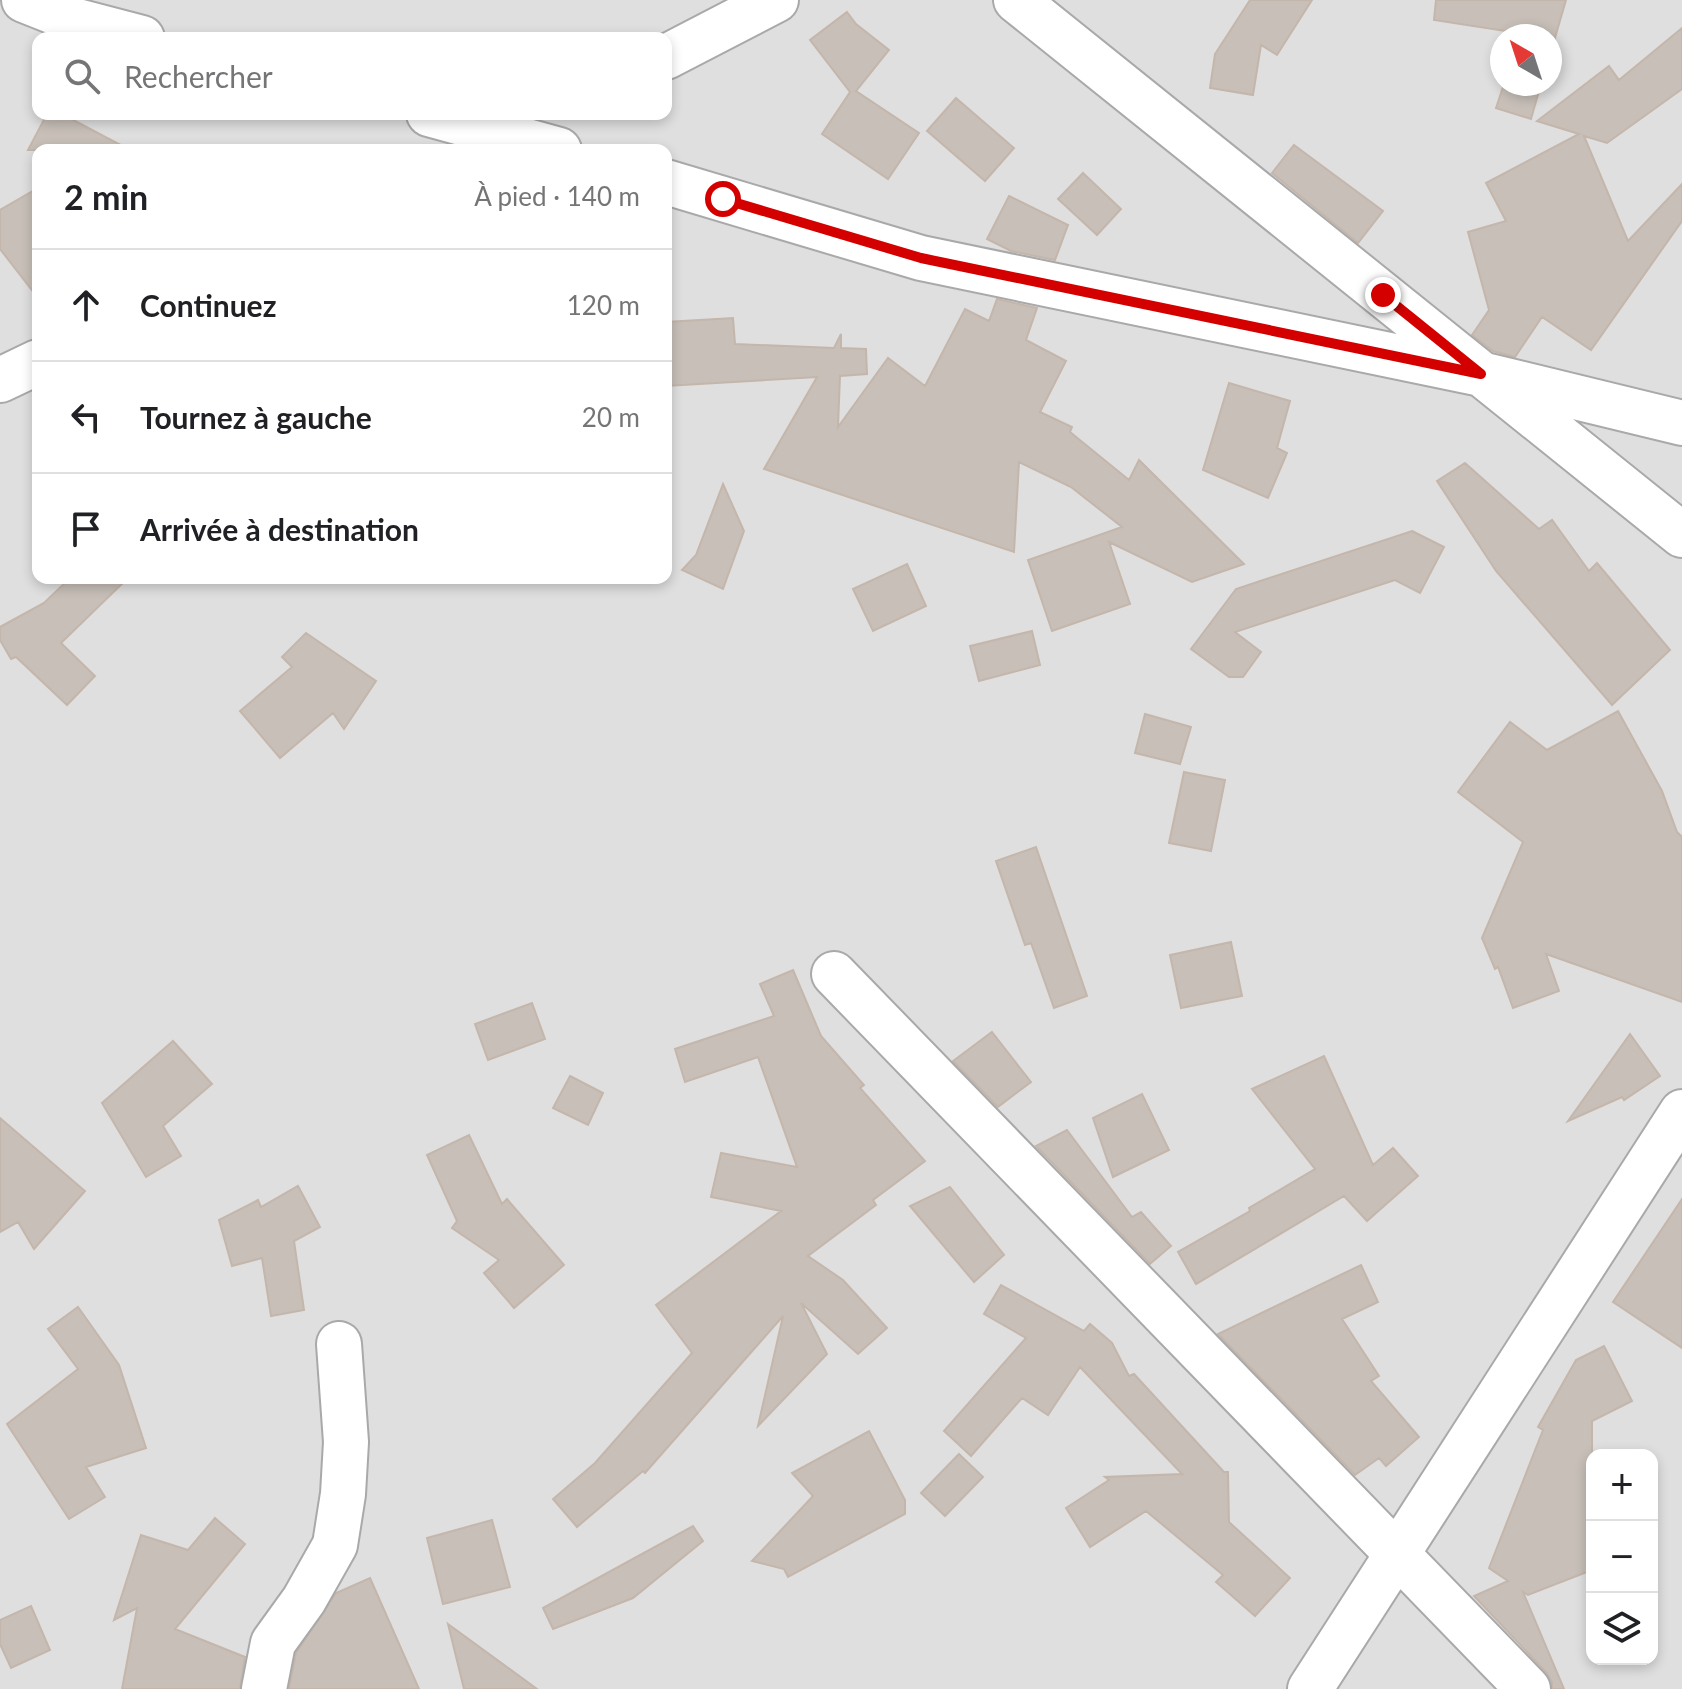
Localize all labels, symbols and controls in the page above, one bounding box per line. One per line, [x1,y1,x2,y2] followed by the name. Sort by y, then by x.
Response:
[1490,24,1562,96] north arrow
[32,32,672,120] search box
[60,54,104,98] icon: search
[124,58,273,94] text: Rechercher
[64,176,148,217] text: 2 min
[474,180,640,212] text: À pied · 140 m
[705,181,741,217] route start
[1365,277,1401,313] route end
[64,283,108,327] icon: ahead
[140,287,276,323] text: Continuez
[567,289,640,321] text: 120 m
[64,395,108,439] icon: left
[140,399,372,435] text: Tournez à gauche
[582,401,640,433] text: 20 m
[64,507,108,551] icon: arrive
[140,511,419,547] text: Arrivée à destination
[1586,1449,1658,1665] map controls
[1586,1449,1658,1521] button: +
[1586,1521,1658,1593] button: −
[1586,1593,1658,1665] button: layers

